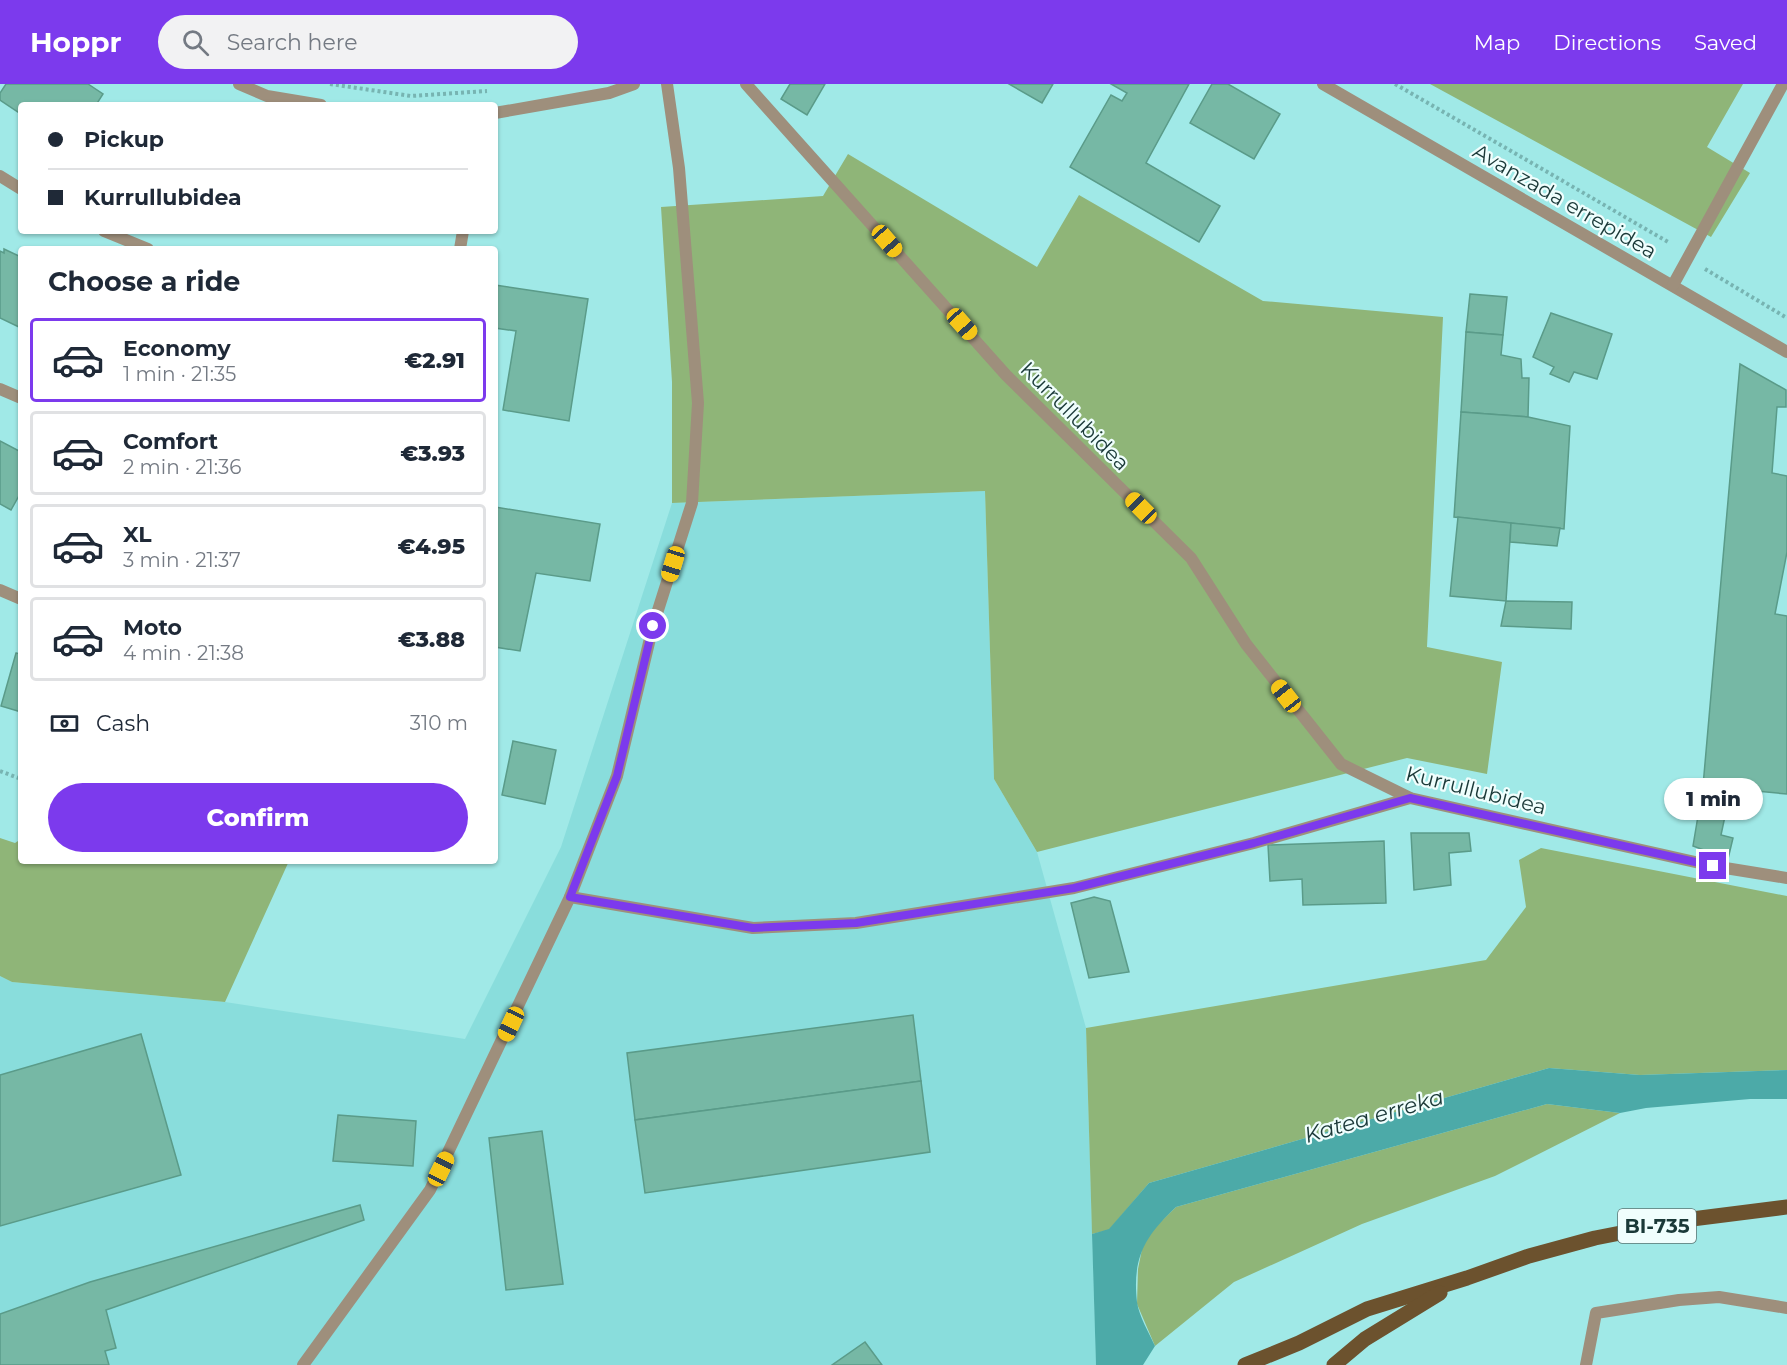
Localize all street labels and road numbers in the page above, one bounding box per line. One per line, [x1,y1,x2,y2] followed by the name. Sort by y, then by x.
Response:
[1469,138,1661,264] street label: Avanzada errepidea
[1015,356,1135,476] street label: Kurrullubidea
[1403,760,1549,820] street label: Kurrullubidea
[1618,1209,1696,1243] road number: BI-735

